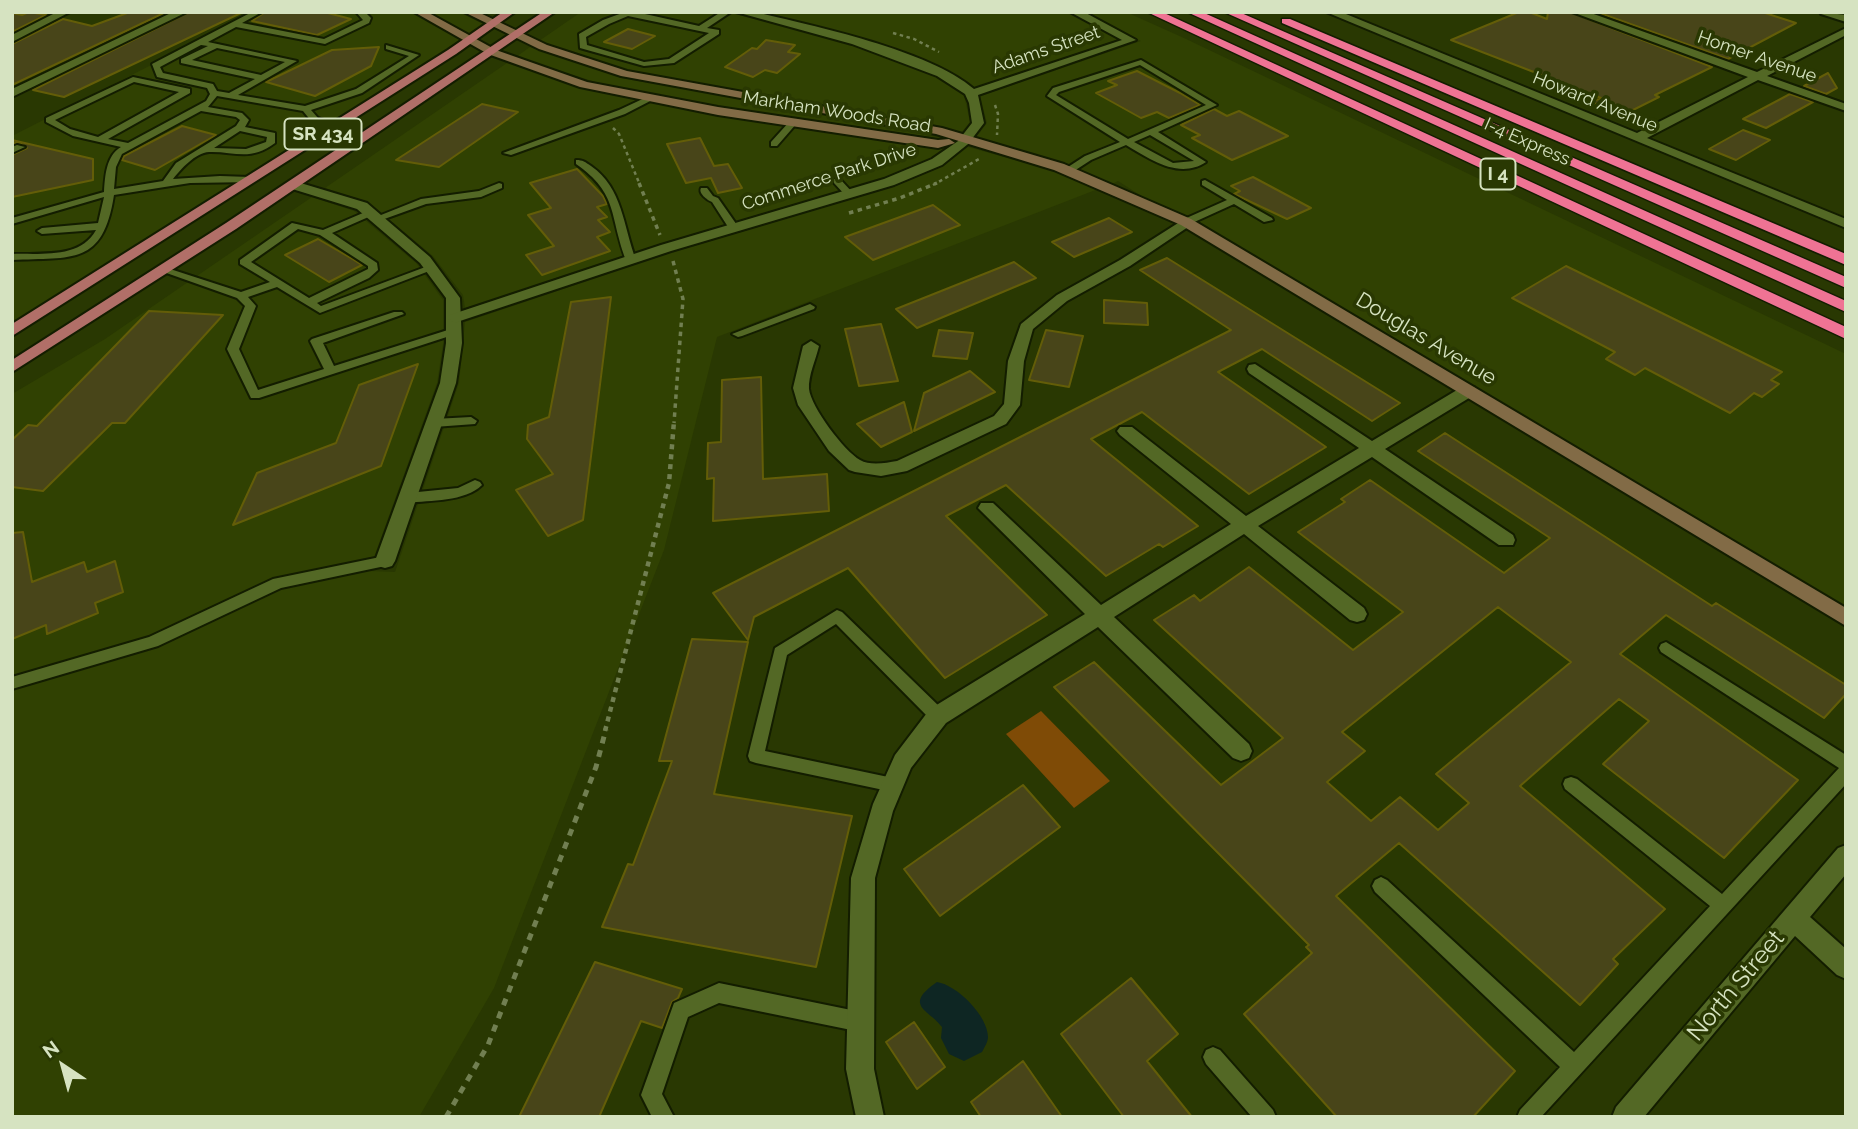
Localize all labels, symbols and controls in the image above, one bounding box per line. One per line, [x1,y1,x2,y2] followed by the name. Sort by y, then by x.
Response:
[989,21,1103,79] street label: Adams Street
[1694,26,1820,88] street label: Homer Avenue
[1529,67,1661,137] street label: Howard Avenue
[742,87,932,137] street label: Markham Woods Road
[1481,114,1573,170] street label: I-4 Express
[284,118,362,150] road number: SR 434
[739,139,919,215] street label: Commerce Park Drive
[1480,158,1516,190] road number: I 4
[1351,287,1501,391] street label: Douglas Avenue
[1681,925,1791,1047] street label: North Street
[28,1031,98,1101] north arrow
[38,1036,63,1062] text: N

